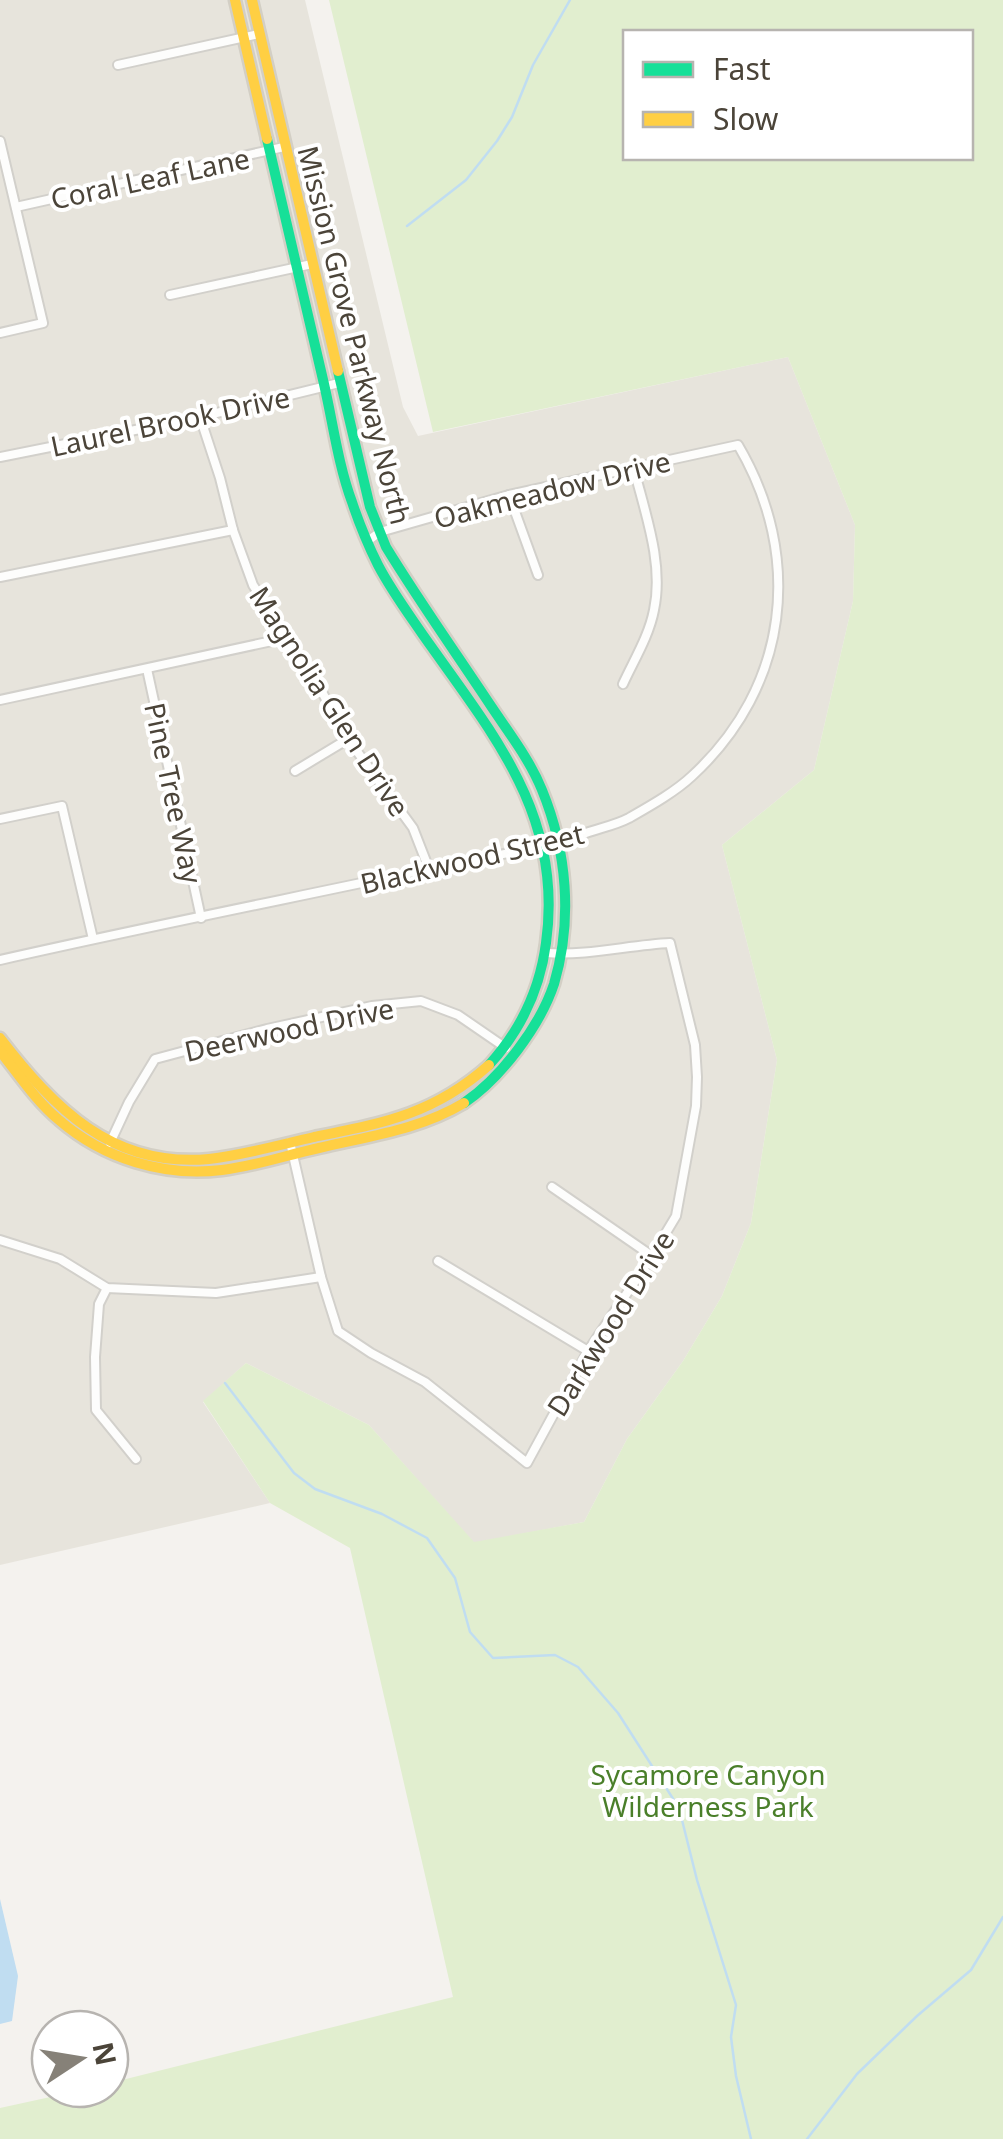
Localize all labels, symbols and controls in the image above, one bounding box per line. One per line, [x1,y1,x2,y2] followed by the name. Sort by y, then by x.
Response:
[623,30,973,160] legend
[713,48,771,89] text: Fast
[713,98,779,139] text: Slow
[47,138,253,218] street label: Coral Leaf Lane
[290,142,420,528] street label: Mission Grove Parkway North
[47,377,293,465] street label: Laurel Brook Drive
[430,441,674,537] street label: Oakmeadow Drive
[241,579,419,823] street label: Magnolia Glen Drive
[136,699,212,888] street label: Pine Tree Way
[357,814,587,902] street label: Blackwood Street
[181,988,397,1070] street label: Deerwood Drive
[538,1223,682,1423] street label: Darkwood Drive
[590,1755,826,1825] park label: Sycamore Canyon Wilderness Park
[30,2009,130,2109] north arrow
[84,2039,126,2069] text: N

